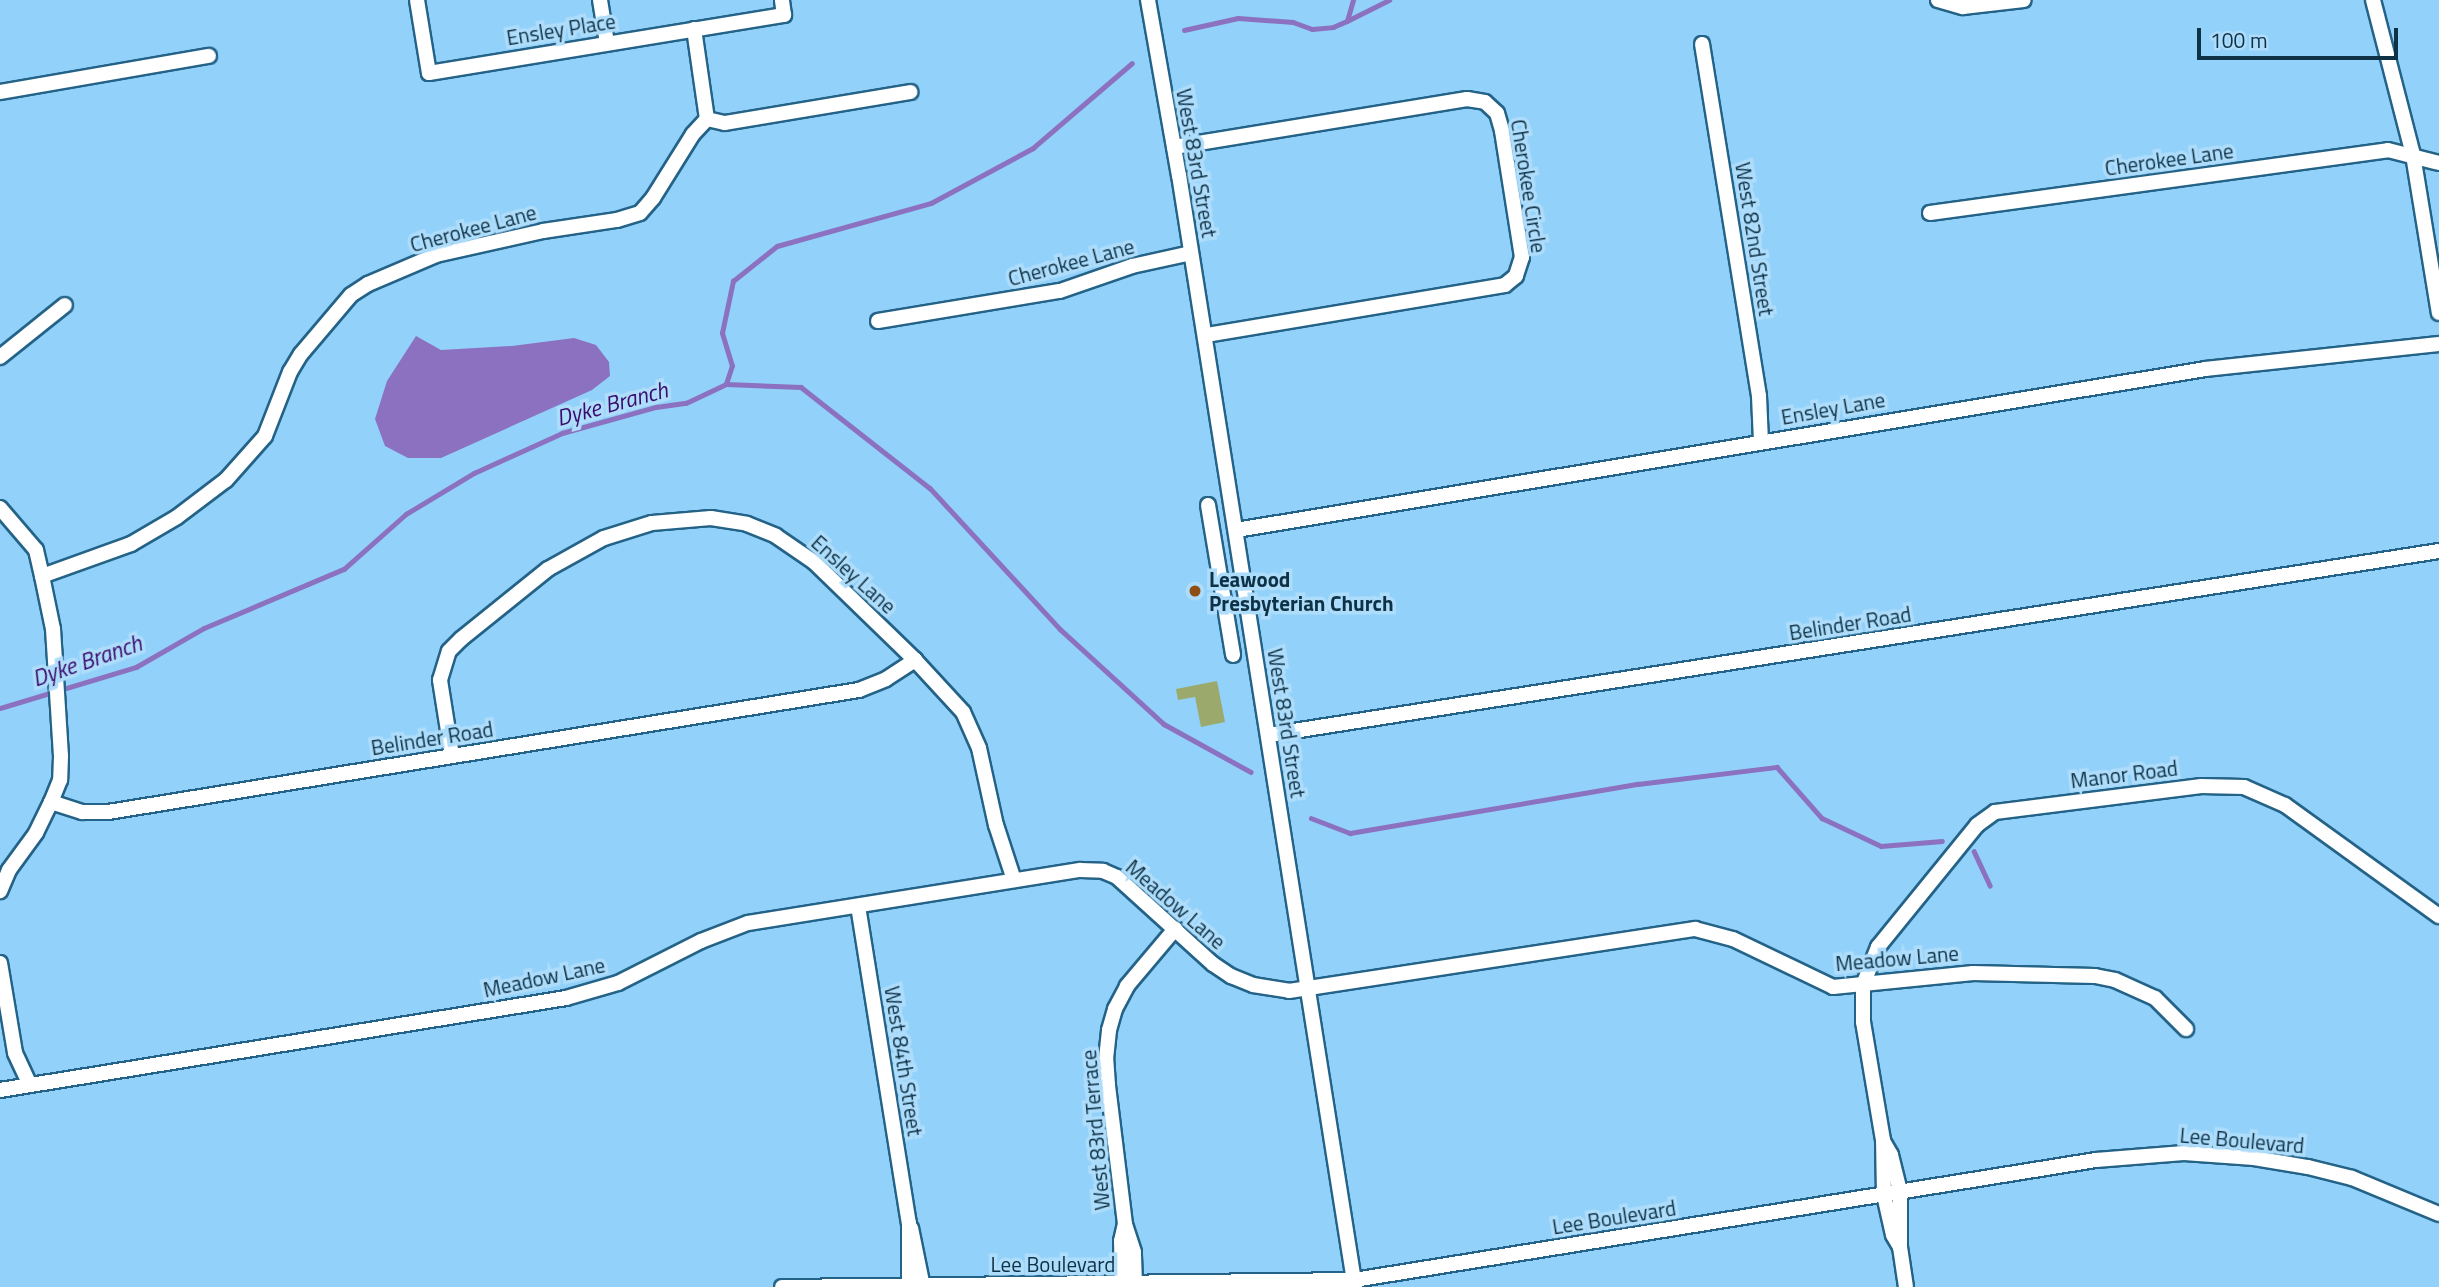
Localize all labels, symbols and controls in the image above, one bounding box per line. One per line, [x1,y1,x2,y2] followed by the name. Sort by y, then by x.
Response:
[505,8,617,50] street label: Ensley Place
[2201,14,2402,58] scale bar
[2210,24,2267,56] text: 100 m
[1171,86,1223,240] street label: West 83rd Street
[1506,117,1552,255] street label: Cherokee Circle
[2103,138,2235,180] street label: Cherokee Lane
[1730,160,1780,318] street label: West 82nd Street
[407,199,539,257] street label: Cherokee Lane
[1005,233,1137,291] street label: Cherokee Lane
[553,376,671,432] water label: Dyke Branch
[1779,386,1887,430] street label: Ensley Lane
[806,529,902,619] street label: Ensley Lane
[1209,566,1394,616] place label: Leawood Presbyterian Church
[1187,583,1203,599] marker: Leawood Presbyterian Church
[1787,601,1913,645] street label: Belinder Road
[29,629,145,693] water label: Dyke Branch
[1263,646,1311,800] street label: West 83rd Street
[369,716,495,760] street label: Belinder Road
[2069,755,2179,793] street label: Manor Road
[1121,854,1231,954] street label: Meadow Lane
[1834,940,1960,976] street label: Meadow Lane
[481,952,607,1002] street label: Meadow Lane
[880,984,928,1138] street label: West 84th Street
[1075,1049,1115,1211] street label: West 83rd Terrace
[2179,1122,2305,1158] street label: Lee Boulevard
[1550,1195,1678,1239] street label: Lee Boulevard
[991,1251,1115,1277] street label: Lee Boulevard

